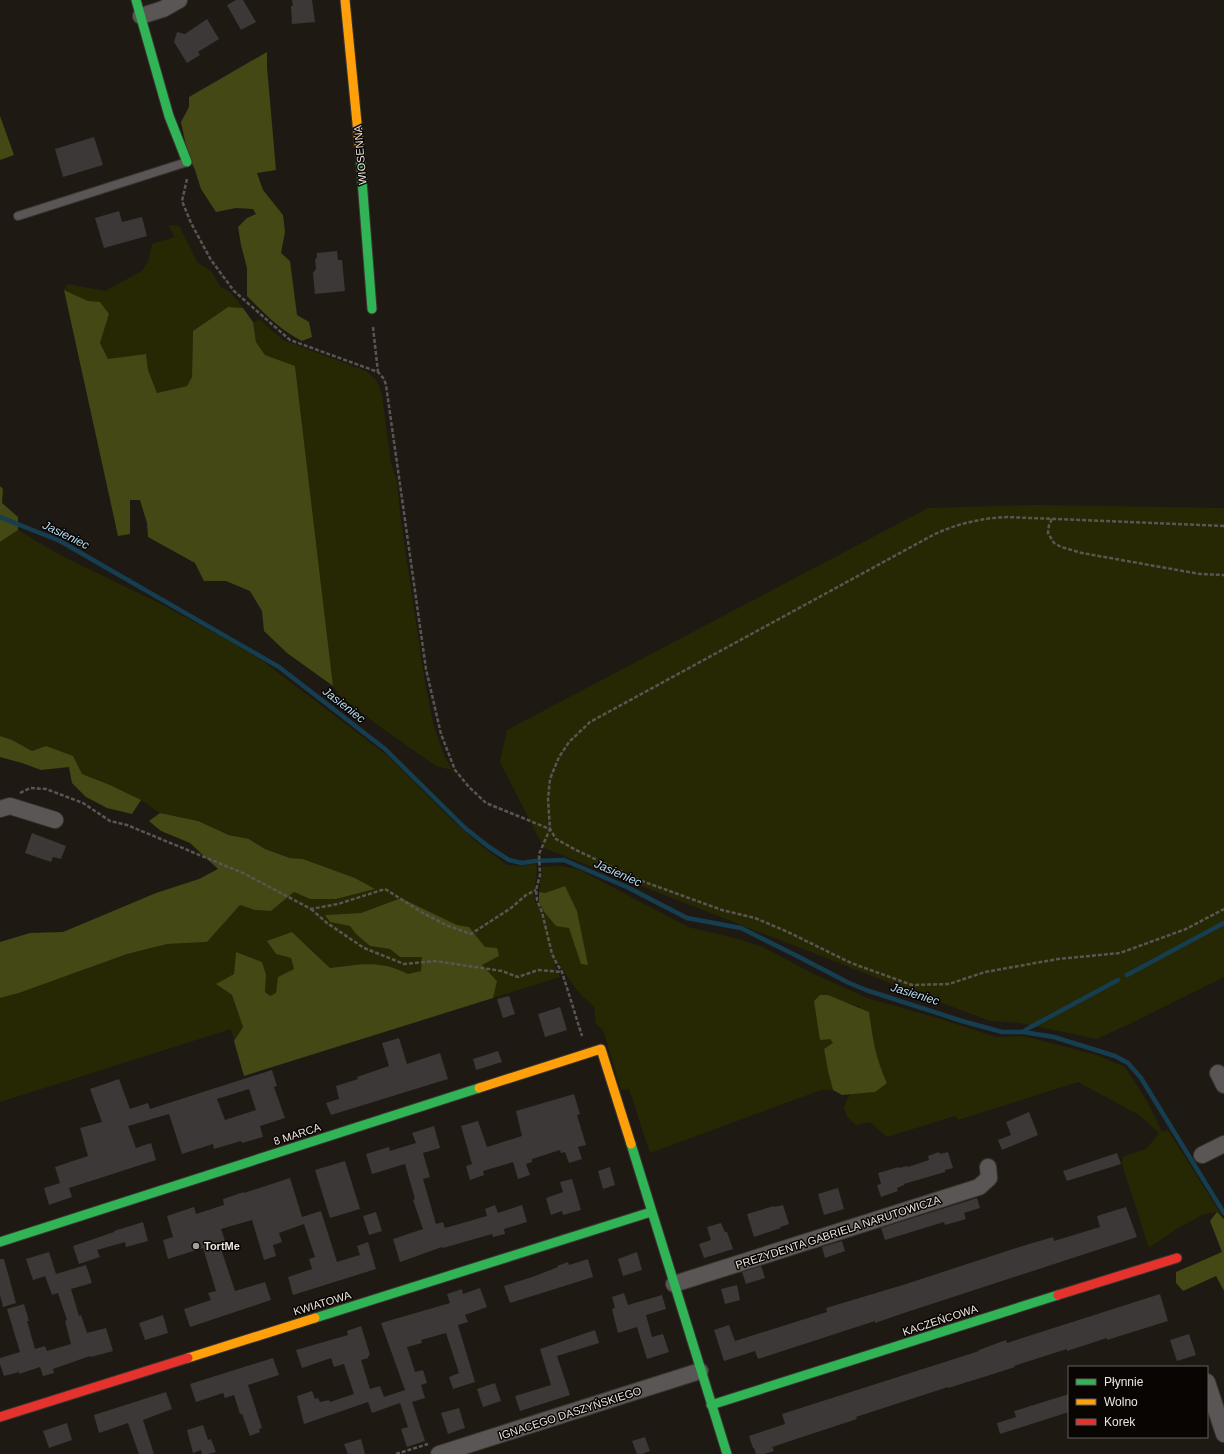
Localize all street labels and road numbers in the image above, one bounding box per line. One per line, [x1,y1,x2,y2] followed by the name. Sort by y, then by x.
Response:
[351,124,369,185] street label: WIOSENNA
[272,1121,323,1147] street label: 8 MARCA
[734,1193,943,1271] street label: PREZYDENTA GABRIELA NARUTOWICZA
[292,1288,353,1317] street label: KWIATOWA
[901,1302,980,1338] street label: KACZEŃCOWA
[497,1384,643,1442] street label: IGNACEGO DASZYŃSKIEGO

